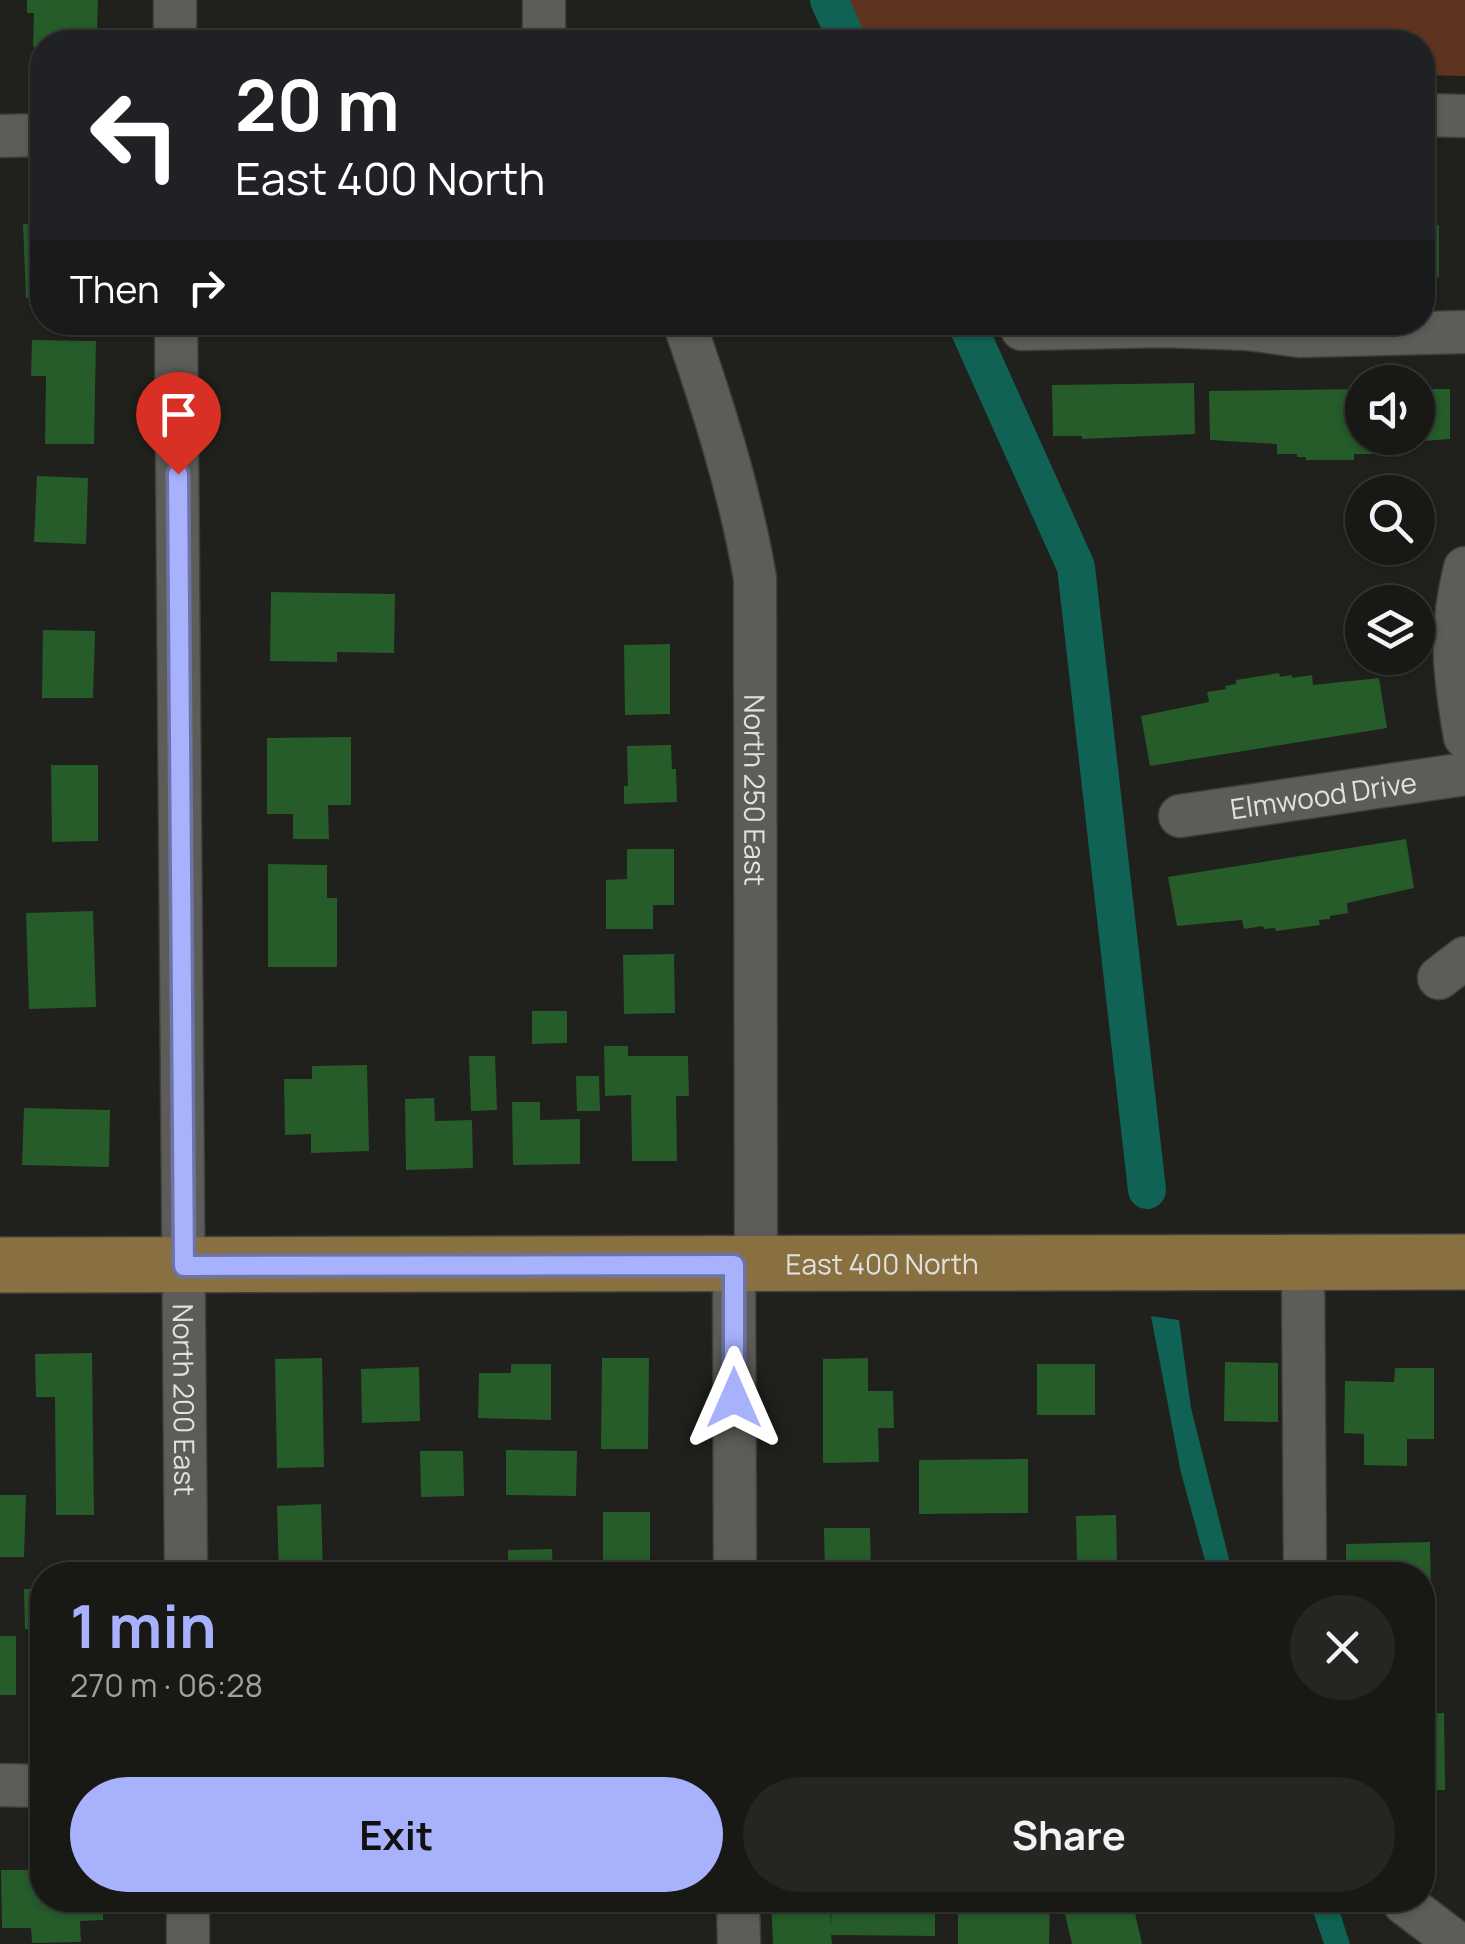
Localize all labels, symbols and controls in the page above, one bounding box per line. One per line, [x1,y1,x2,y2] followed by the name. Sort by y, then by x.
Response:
[235,56,400,152] text: 20 m
[70,70,200,200] icon: left
[235,147,545,209] text: East 400 North
[179,260,234,315] icon: right
[70,262,159,314] text: Then
[1345,365,1435,675] map controls
[1345,365,1435,455] button: sound
[136,372,221,475] pin
[151,387,206,442] icon: arrive
[1345,475,1435,565] button: search
[1345,585,1435,675] button: layers
[736,694,774,886] street label: North 250 East
[1228,762,1419,827] street label: Elmwood Drive
[785,1244,979,1282] street label: East 400 North
[165,1304,204,1496] street label: North 200 East
[682,1346,786,1450] position arrow
[70,1584,217,1666] text: 1 min
[1290,1595,1395,1700] button: close
[70,1663,263,1707] text: 270 m · 06:28
[70,1777,723,1892] button: Exit
[743,1777,1395,1892] button: Share

